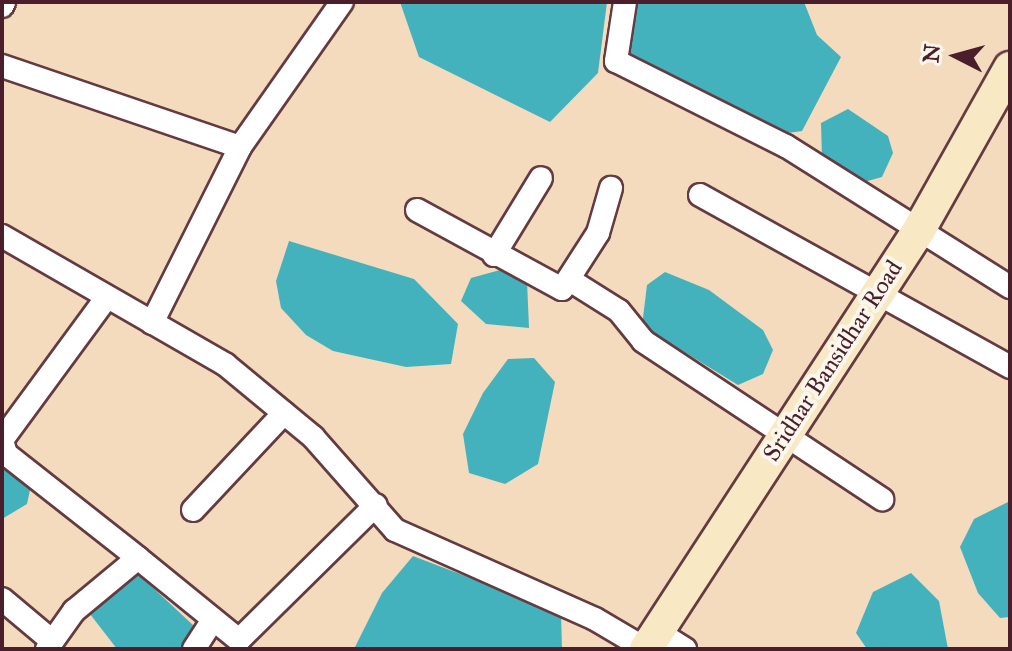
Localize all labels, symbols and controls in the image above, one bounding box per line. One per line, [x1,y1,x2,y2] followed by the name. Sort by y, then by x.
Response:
[916,16,996,96] north arrow
[917,43,946,64] text: N
[757,255,909,467] street label: Sridhar Bansidhar Road

